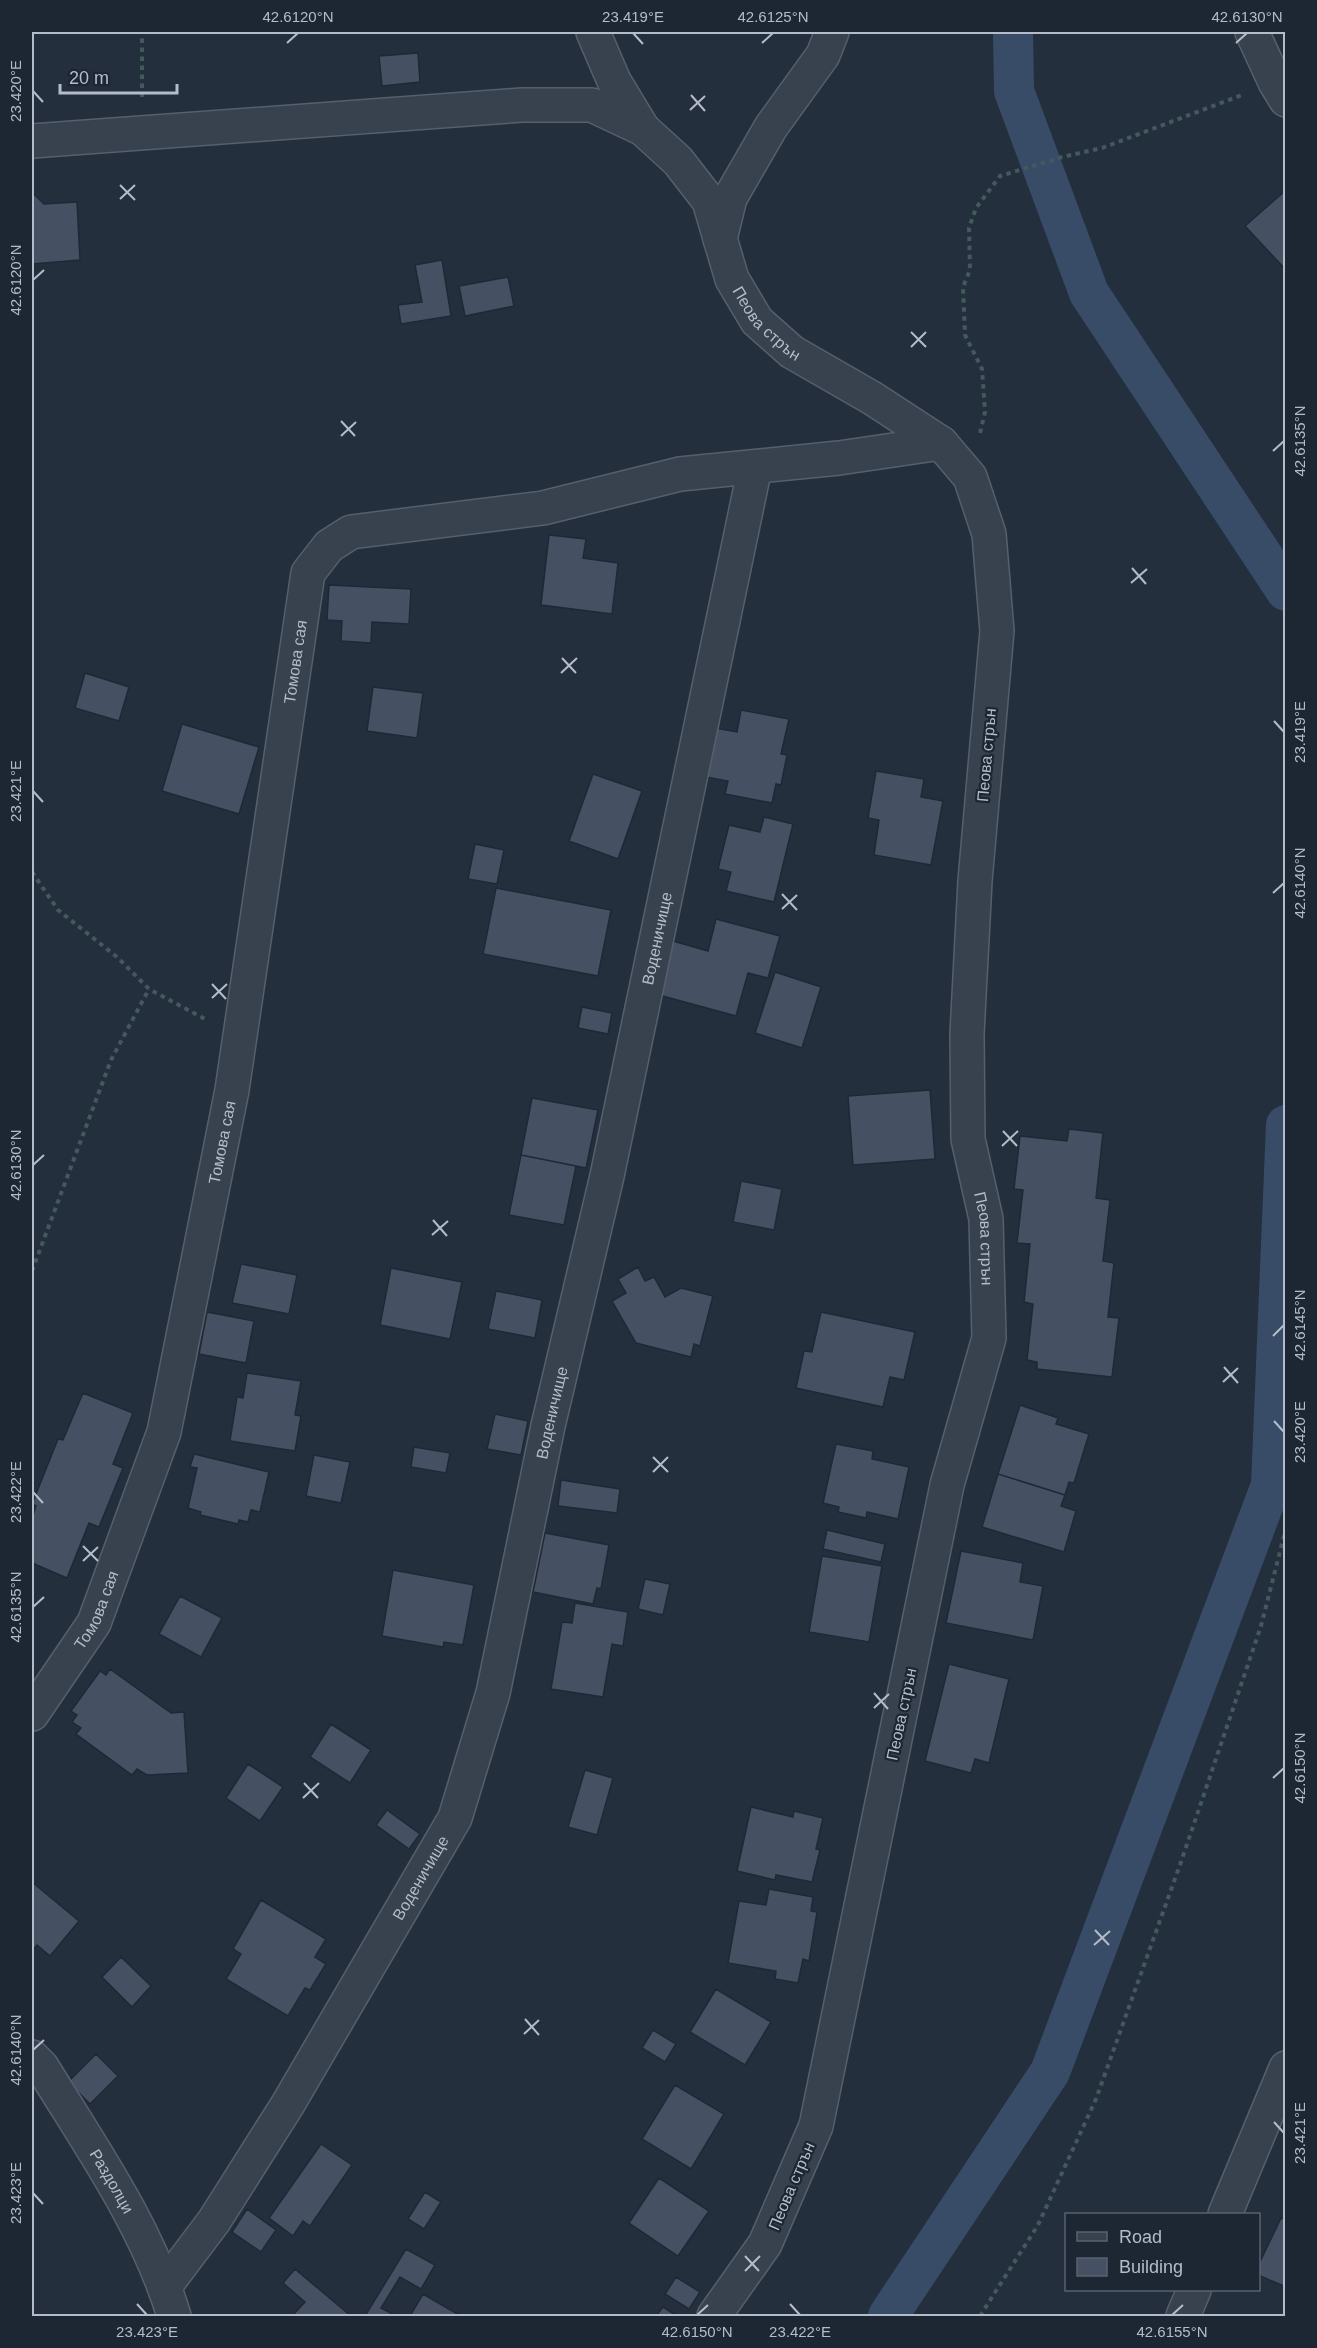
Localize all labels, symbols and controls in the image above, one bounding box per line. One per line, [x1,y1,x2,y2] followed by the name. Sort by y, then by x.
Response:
[262,8,334,25] text: 42.6120°N
[602,8,664,25] text: 23.419°E
[737,8,809,25] text: 42.6125°N
[1211,8,1283,25] text: 42.6130°N
[60,57,177,95] scale bar
[7,60,24,122] text: 23.420°E
[69,68,109,88] text: 20 m
[7,244,24,316] text: 42.6120°N
[729,283,803,364] street label: Пеова стрън
[1291,405,1308,477] text: 42.6135°N
[281,619,310,705] street label: Томова сая
[1291,701,1308,763] text: 23.419°E
[974,707,999,803] street label: Пеова стрън
[7,760,24,822] text: 23.421°E
[1291,847,1308,919] text: 42.6140°N
[639,890,675,986] street label: Воденичище
[206,1099,239,1185] street label: Томова сая
[7,1129,24,1201] text: 42.6130°N
[971,1190,996,1286] street label: Пеова стрън
[1291,1289,1308,1361] text: 42.6145°N
[533,1365,571,1461] street label: Воденичище
[1291,1401,1308,1463] text: 23.420°E
[7,1461,24,1523] text: 23.422°E
[71,1568,121,1652] street label: Томова сая
[7,1571,24,1643] text: 42.6135°N
[883,1666,920,1762] street label: Пеова стрън
[1291,1732,1308,1804] text: 42.6150°N
[389,1833,452,1923] street label: Воденичище
[7,2014,24,2086] text: 42.6140°N
[1291,2102,1308,2164] text: 23.421°E
[765,2140,818,2233] street label: Пеова стрън
[86,2146,137,2216] street label: Раздолци
[7,2162,24,2224] text: 23.423°E
[1065,2213,1260,2291] legend
[1119,2227,1162,2247] text: Road
[1119,2257,1183,2277] text: Building
[116,2323,178,2340] text: 23.423°E
[661,2323,733,2340] text: 42.6150°N
[769,2323,831,2340] text: 23.422°E
[1136,2323,1208,2340] text: 42.6155°N

